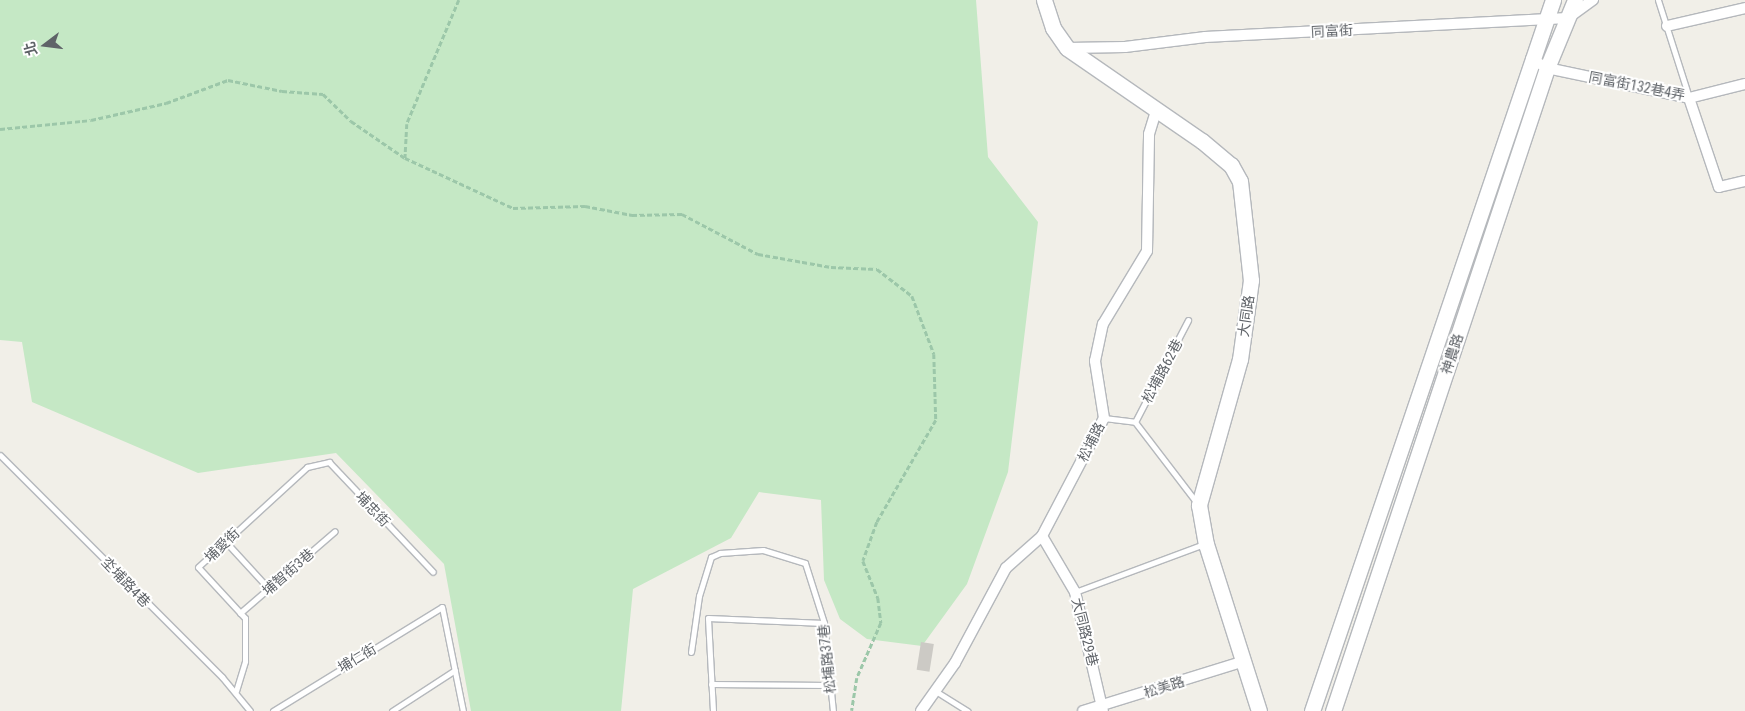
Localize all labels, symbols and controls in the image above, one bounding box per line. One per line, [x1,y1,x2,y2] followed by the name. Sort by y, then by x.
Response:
[20,20,70,70] north arrow
[1311,22,1353,40] street label: 同富街
[21,40,40,58] text: 北
[1587,68,1687,104] street label: 同富街132巷4弄
[1235,294,1257,338] street label: 大同路
[1438,331,1466,377] street label: 神農路
[1138,336,1186,406] street label: 松埔路62巷
[1074,419,1108,465] street label: 松埔路
[352,488,394,530] street label: 埔忠街
[201,524,243,566] street label: 埔愛街
[259,545,317,599] street label: 埔智街3巷
[98,554,154,610] street label: 坔埔路4巷
[1068,596,1102,668] street label: 大同路29巷
[815,623,839,695] street label: 松埔路37巷
[335,640,379,676] street label: 埔仁街
[1141,673,1187,701] street label: 松美路

